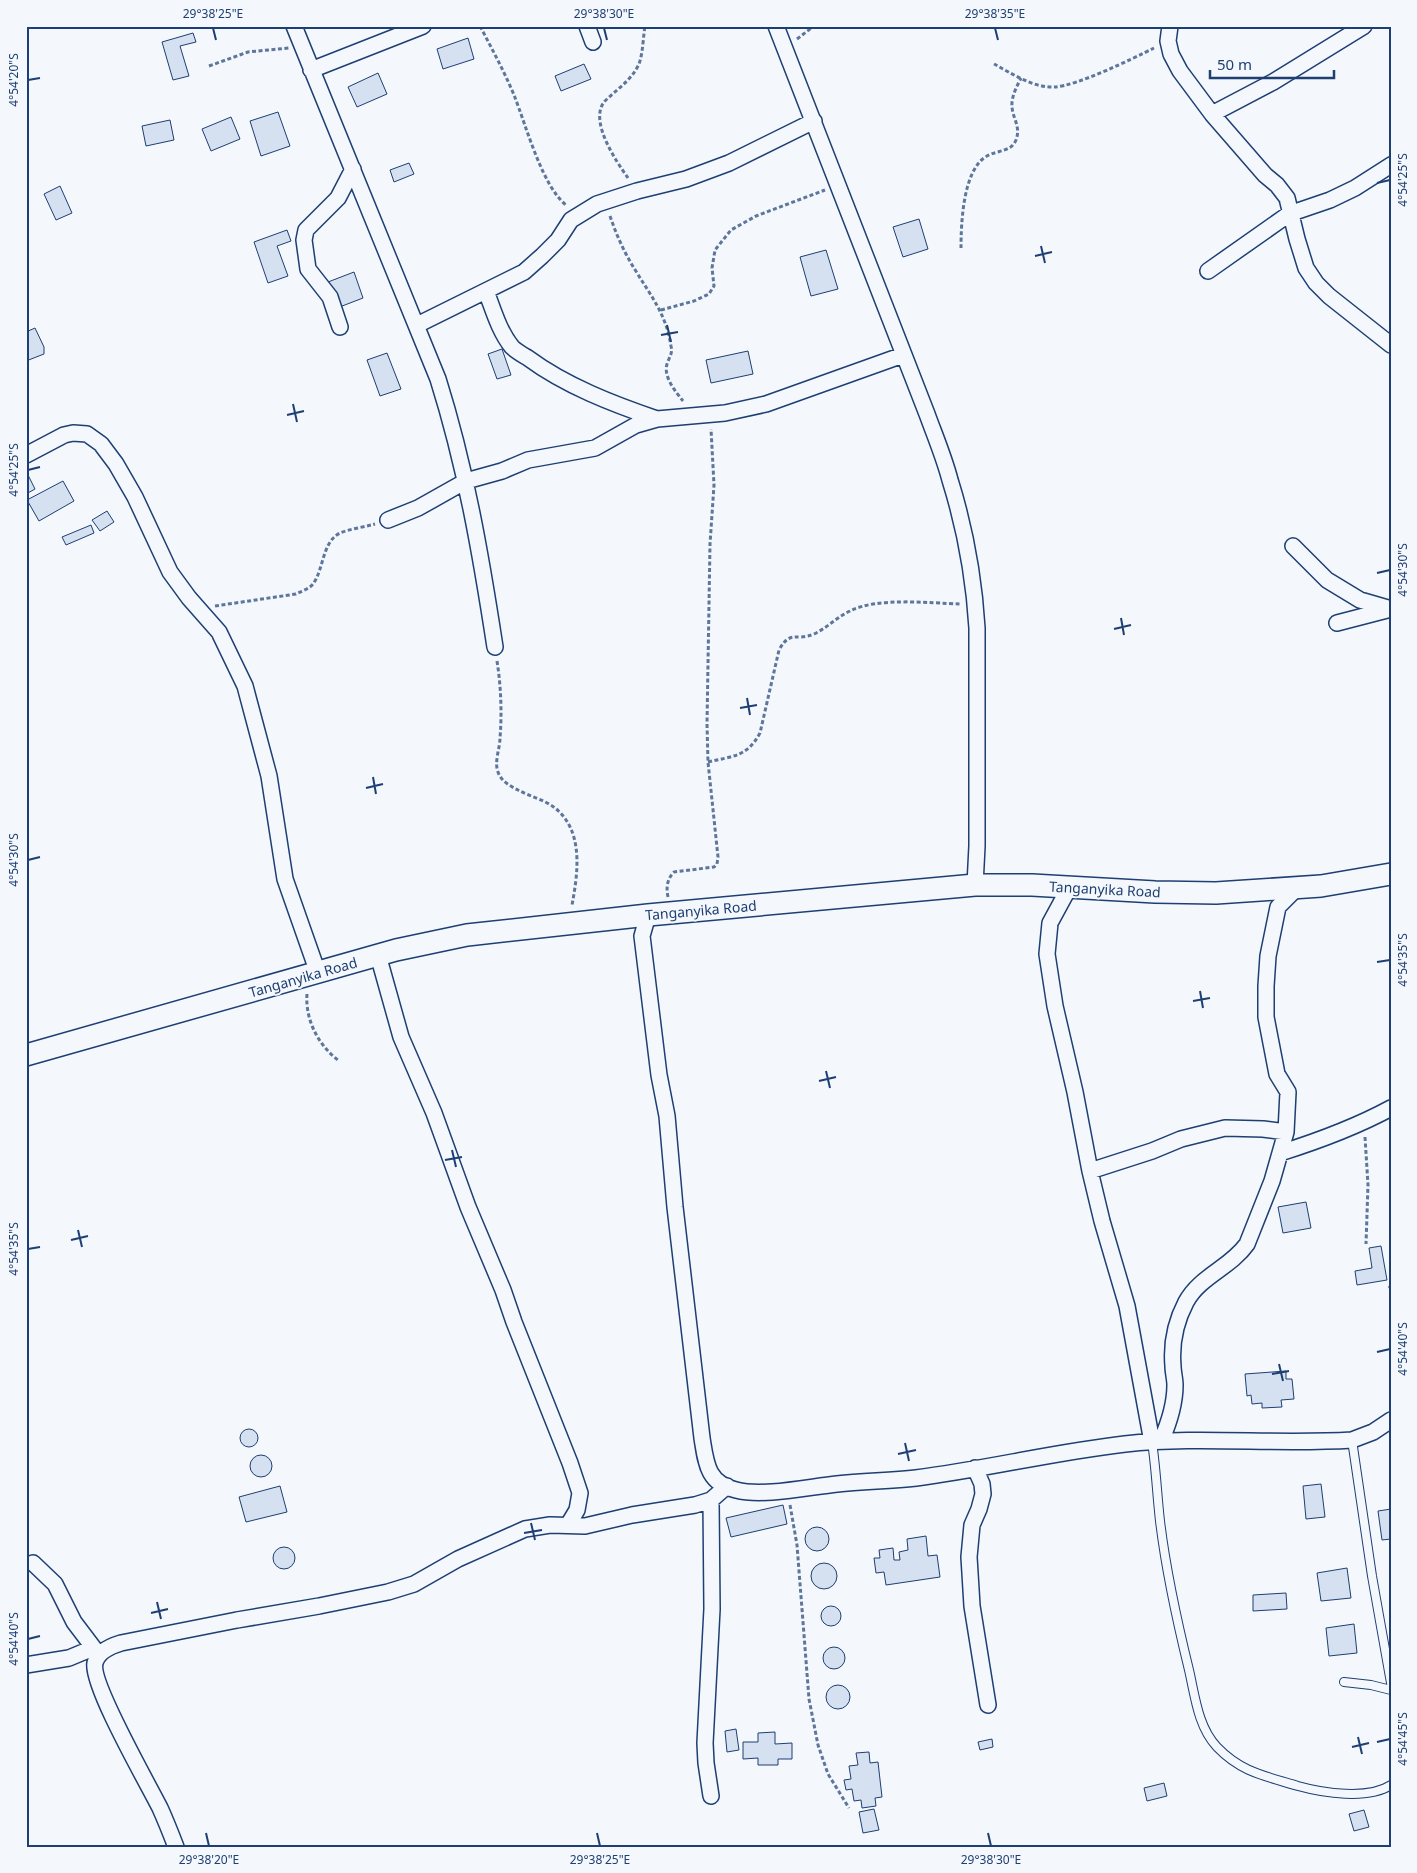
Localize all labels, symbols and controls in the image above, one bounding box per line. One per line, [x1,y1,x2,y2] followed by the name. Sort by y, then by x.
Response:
[183,5,243,22] text: 29°38'25"E
[574,5,634,22] text: 29°38'30"E
[965,5,1025,22] text: 29°38'35"E
[1210,48,1333,80] scale bar
[5,53,22,107] text: 4°54'20"S
[1217,54,1252,74] text: 50 m
[1394,153,1411,207] text: 4°54'25"S
[5,443,22,497] text: 4°54'25"S
[1394,543,1411,597] text: 4°54'30"S
[5,833,22,887] text: 4°54'30"S
[1049,877,1161,901] street label: Tanganyika Road
[645,896,757,924] street label: Tanganyika Road
[1394,933,1411,987] text: 4°54'35"S
[247,952,359,1002] street label: Tanganyika Road
[5,1222,22,1276] text: 4°54'35"S
[1394,1322,1411,1376] text: 4°54'40"S
[5,1612,22,1666] text: 4°54'40"S
[1394,1712,1411,1766] text: 4°54'45"S
[179,1851,239,1868] text: 29°38'20"E
[570,1851,630,1868] text: 29°38'25"E
[961,1851,1021,1868] text: 29°38'30"E

